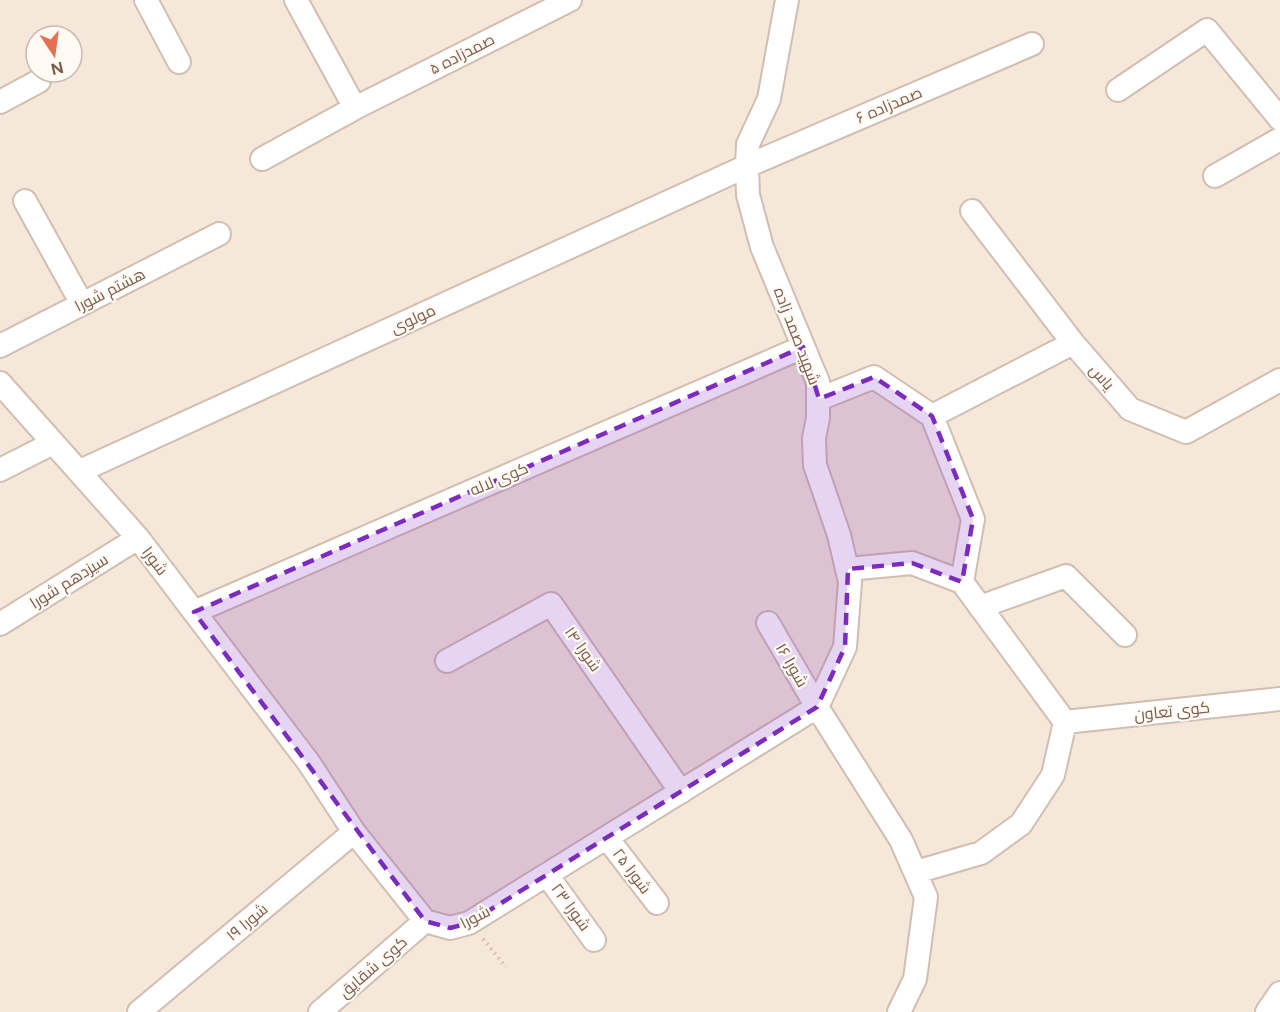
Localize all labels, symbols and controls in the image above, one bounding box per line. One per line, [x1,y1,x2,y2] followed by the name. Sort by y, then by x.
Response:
[24,24,84,84] north arrow
[426,29,498,79] street label: صمدزاده ۵
[49,57,65,79] text: N
[853,83,925,127] street label: صمدزاده ۶
[72,264,149,318] street label: هشتم شورا
[769,285,824,388] street label: شهید صمد زاده
[387,300,439,339] street label: مولوی
[1085,360,1119,395] street label: یاس
[467,458,531,501] street label: کوی لاله
[138,543,172,579] street label: شورا
[26,549,113,614] street label: سیزدهم شورا
[561,623,605,675] street label: شورا ۱۴
[772,640,812,690] street label: شورا ۱۶
[1133,698,1211,725] street label: کوی تعاون
[609,844,655,898] street label: شورا ۲۵
[547,879,595,935] street label: شورا ۲۳
[222,899,272,945] street label: شورا ۱۹
[457,901,493,933] street label: شورا
[335,932,412,1003] street label: کوی شقایق

